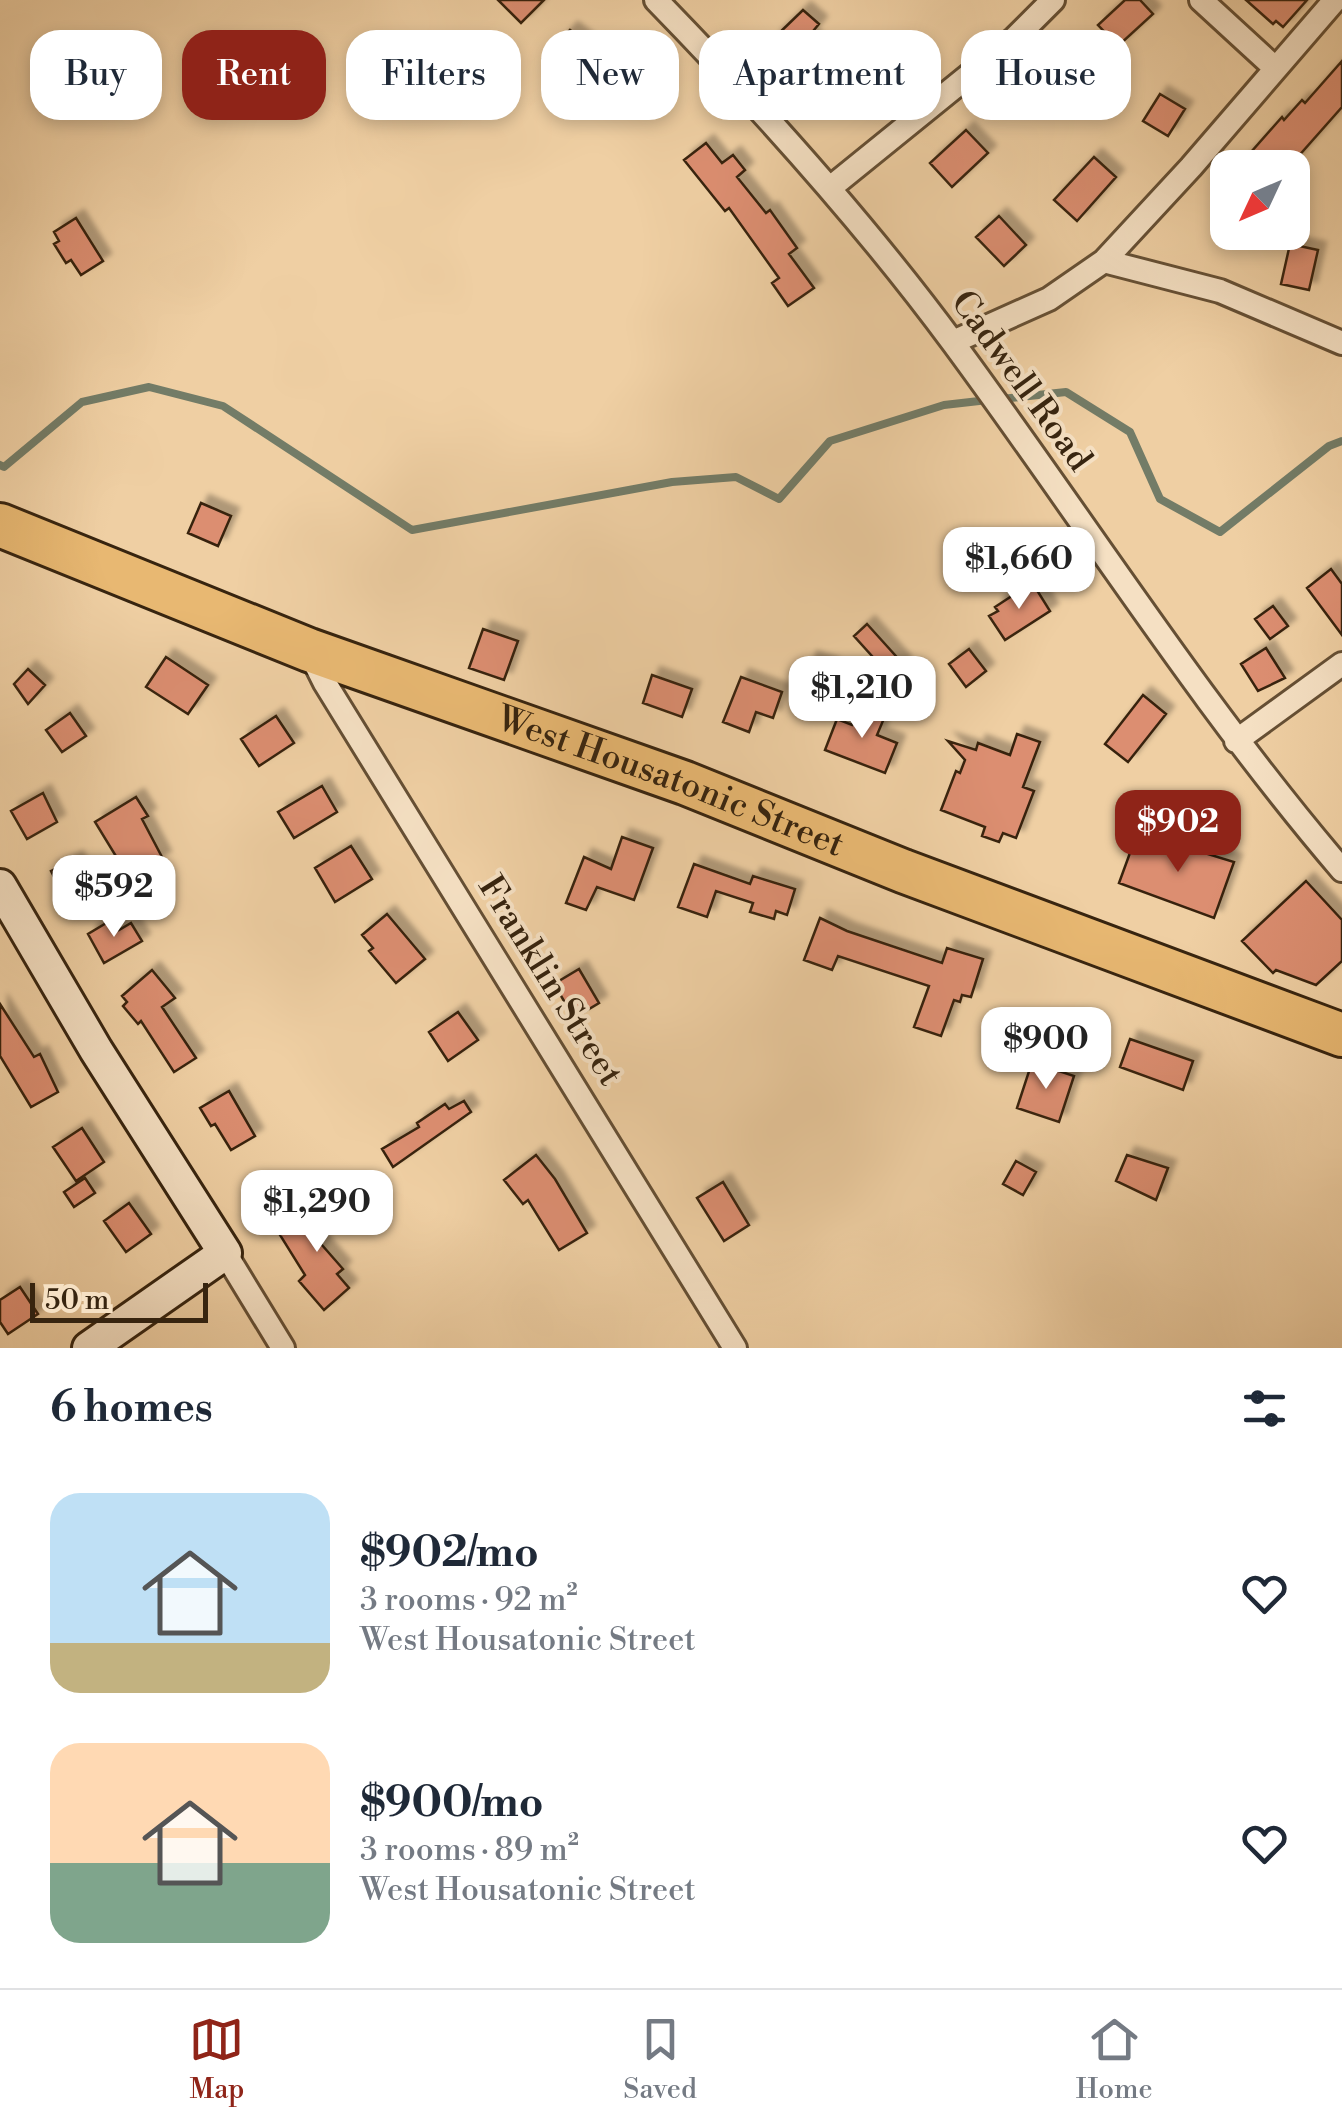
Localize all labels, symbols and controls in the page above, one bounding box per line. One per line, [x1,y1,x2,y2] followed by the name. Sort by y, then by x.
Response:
[30,30,162,120] chip: Buy
[182,30,326,120] chip: Rent
[346,30,521,120] chip: Filters
[541,30,679,120] chip: New
[699,30,941,120] chip: Apartment
[961,30,1131,120] chip: House
[1210,150,1310,250] north arrow
[1210,150,1310,250] map controls
[941,282,1101,480] street label: Cadwell Road
[938,527,1100,612] pin: $1,660
[965,539,1073,579] text: $1,660
[781,656,943,741] pin: $1,210
[811,668,913,708] text: $1,210
[490,696,850,866] street label: West Housatonic Street
[1119,790,1237,875] pin: $902
[1137,802,1219,842] text: $902
[55,855,173,940] pin: $592
[74,867,154,907] text: $592
[468,868,632,1094] street label: Franklin Street
[987,1007,1105,1092] pin: $900
[1003,1019,1089,1059] text: $900
[236,1170,398,1255] pin: $1,290
[263,1182,371,1222] text: $1,290
[30,1278,208,1322] scale bar
[45,1283,109,1318] text: 50 m
[1237,1381,1292,1436] icon: filters
[50,1382,213,1435] text: 6 homes
[360,1527,539,1580] text: $902/mo
[130,1533,250,1653] icon: home
[1237,1566,1292,1621] icon: heart
[360,1580,578,1620] text: 3 rooms · 92 m²
[360,1620,696,1660] text: West Housatonic Street
[360,1777,543,1830] text: $900/mo
[130,1783,250,1903] icon: home
[1237,1816,1292,1871] icon: heart
[360,1830,579,1870] text: 3 rooms · 89 m²
[360,1870,696,1910] text: West Housatonic Street
[189,2012,245,2107] tab: Map
[623,2012,697,2107] tab: Saved
[1076,2012,1153,2107] tab: Home

